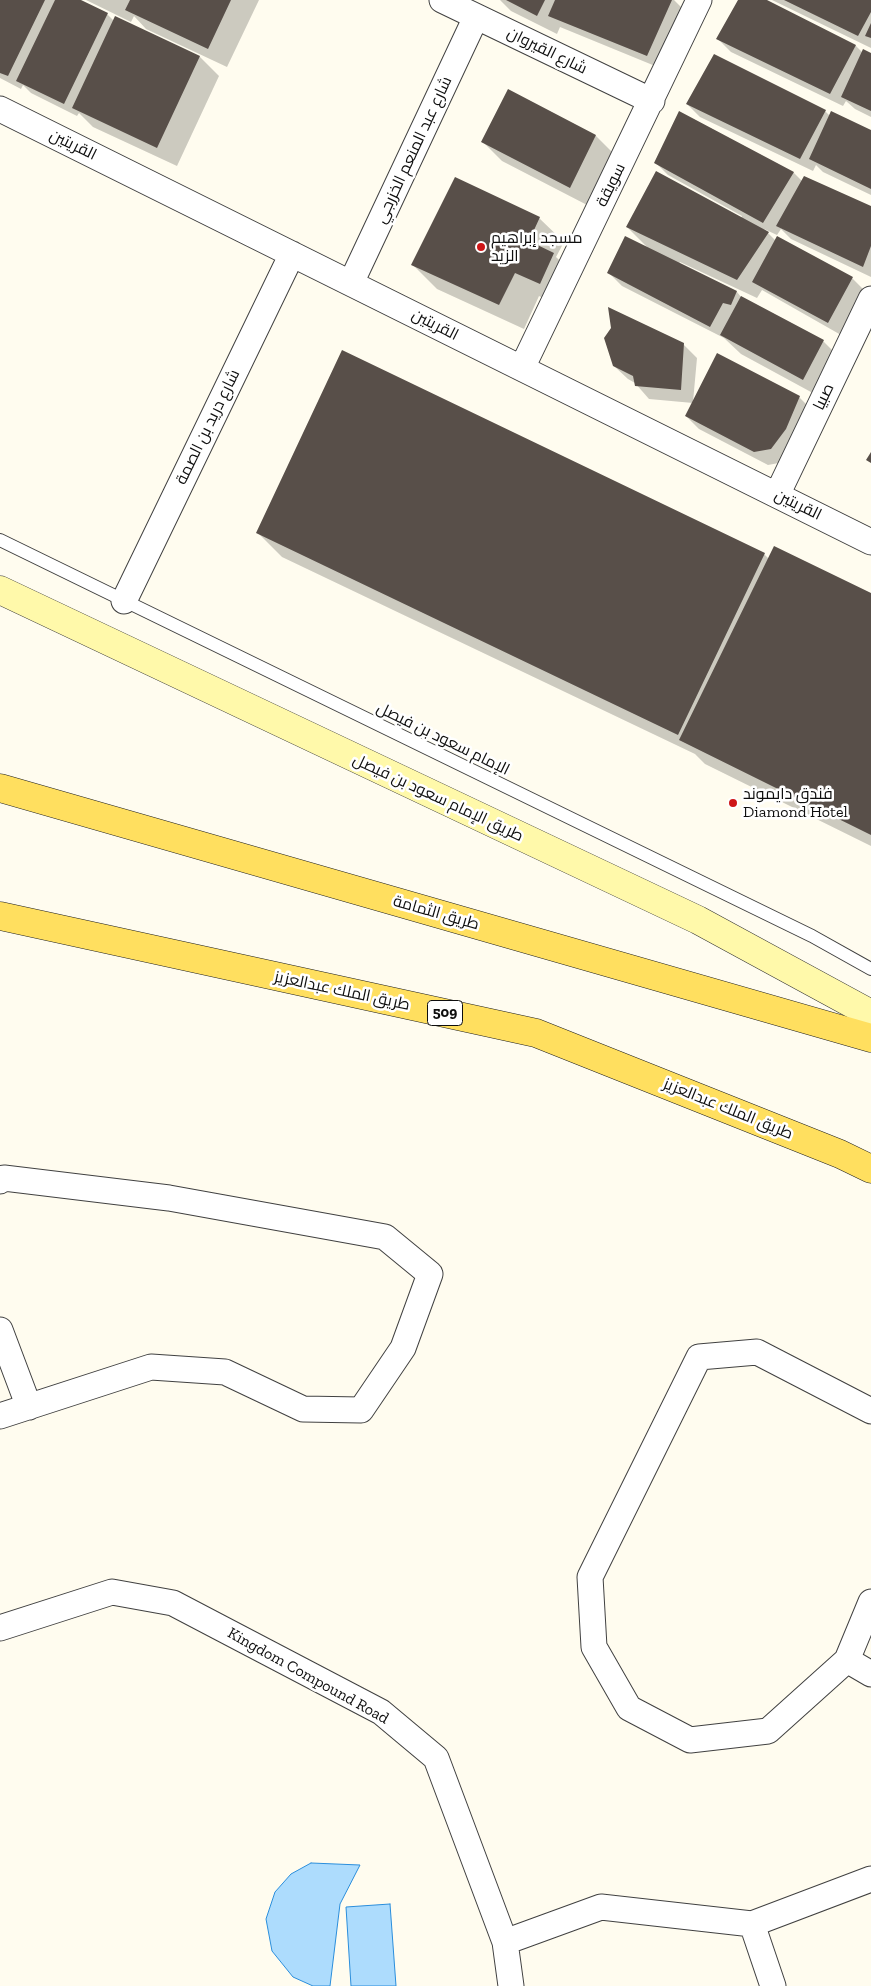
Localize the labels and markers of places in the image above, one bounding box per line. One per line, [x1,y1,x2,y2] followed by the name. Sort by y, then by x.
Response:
[491,228,583,266] place label: مسجد إبراهيم الزيد
[475,241,487,253] marker: مسجد إبراهيم الزيد
[743,784,848,822] place label: فندق دايموند Diamond Hotel
[727,797,739,809] marker: فندق دايموند Diamond Hotel

